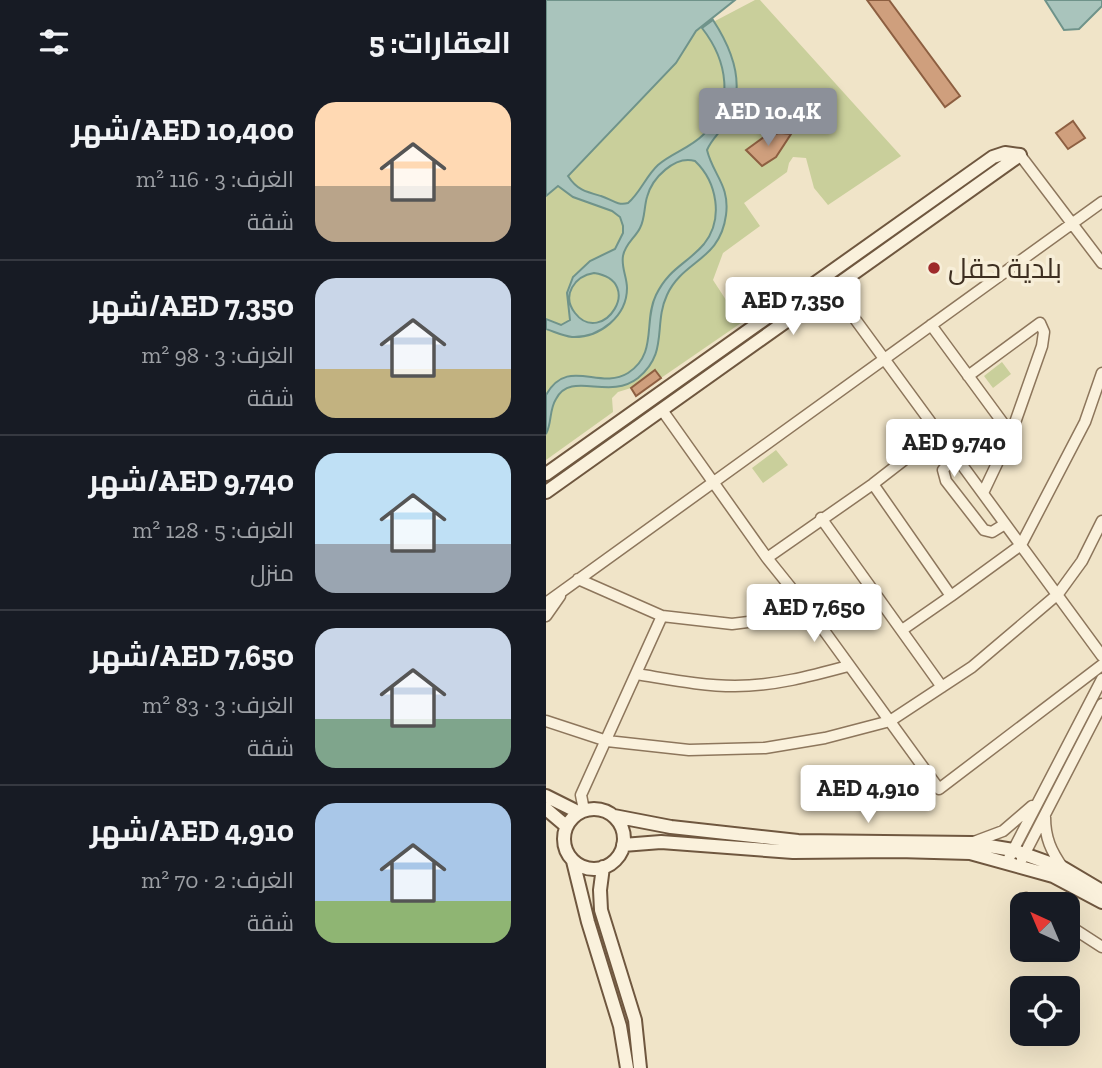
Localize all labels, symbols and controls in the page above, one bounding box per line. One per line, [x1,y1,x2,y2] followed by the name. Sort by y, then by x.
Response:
[35,23,73,61] icon: filters
[369,25,511,61] text: العقارات: 5
[688,88,848,148] pin: AED 10.4K
[715,97,821,125] text: AED 10.4K
[71,112,294,148] text: AED 10,400/شهر
[371,130,455,214] icon: home
[136,165,294,193] text: الغرف: 3 · 116 m²
[247,208,294,236] text: شقة
[948,252,1062,285] place label: بلدية حقل
[926,260,942,276] marker: بلدية حقل
[713,278,873,337] pin: AED 7,350
[742,286,844,314] text: AED 7,350
[90,288,294,324] text: AED 7,350/شهر
[371,306,455,390] icon: home
[141,341,294,369] text: الغرف: 3 · 98 m²
[247,384,294,412] text: شقة
[874,420,1034,479] pin: AED 9,740
[902,428,1006,456] text: AED 9,740
[88,463,294,499] text: AED 9,740/شهر
[371,481,455,565] icon: home
[132,516,294,544] text: الغرف: 5 · 128 m²
[250,559,294,587] text: منزل
[734,584,894,644] pin: AED 7,650
[763,593,865,621] text: AED 7,650
[90,638,294,674] text: AED 7,650/شهر
[371,656,455,740] icon: home
[142,691,294,719] text: الغرف: 3 · 83 m²
[247,734,294,762] text: شقة
[788,766,948,825] pin: AED 4,910
[817,774,919,802] text: AED 4,910
[90,813,294,849] text: AED 4,910/شهر
[371,831,455,915] icon: home
[141,866,294,894] text: الغرف: 2 · 70 m²
[1010,892,1080,962] north arrow
[1010,892,1080,1046] map controls
[247,909,294,937] text: شقة
[1010,976,1080,1046] button: locate

